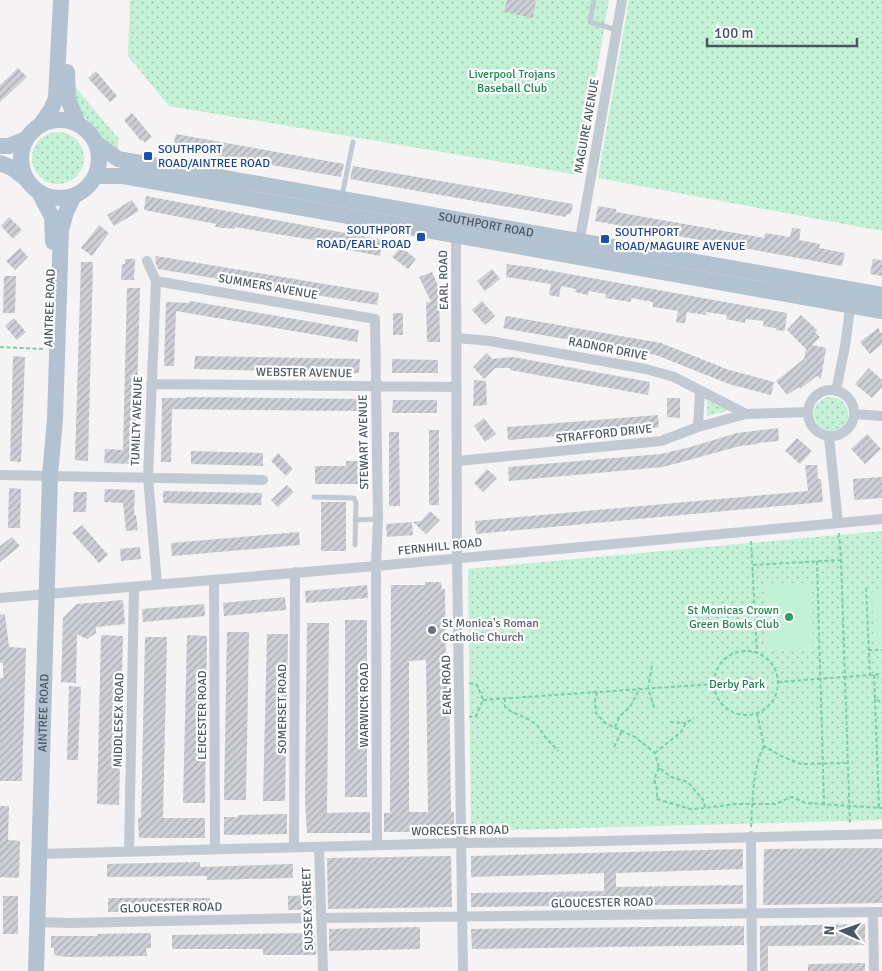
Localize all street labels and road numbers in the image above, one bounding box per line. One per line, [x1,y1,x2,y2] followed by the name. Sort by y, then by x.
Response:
[571,77,603,175] street label: MAGUIRE AVENUE
[437,209,535,240] street label: SOUTHPORT ROAD
[436,250,452,310] street label: EARL ROAD
[41,268,59,347] street label: AINTREE ROAD
[217,271,319,303] street label: SUMMERS AVENUE
[567,334,649,364] street label: RADNOR DRIVE
[256,365,353,381] street label: WEBSTER AVENUE
[128,376,146,466] street label: TUMILTY AVENUE
[356,394,372,490] street label: STEWART AVENUE
[555,421,653,447] street label: STRAFFORD DRIVE
[397,535,483,559] street label: FERNHILL ROAD
[439,655,455,715] street label: EARL ROAD
[357,662,372,747] street label: WARWICK ROAD
[275,664,290,754] street label: SOMERSET ROAD
[195,670,210,760] street label: LEICESTER ROAD
[111,672,127,767] street label: MIDDLESEX ROAD
[35,674,52,752] street label: AINTREE ROAD
[411,823,509,839] street label: WORCESTER ROAD
[299,867,317,951] street label: SUSSEX STREET
[551,895,653,911] street label: GLOUCESTER ROAD
[120,900,222,916] street label: GLOUCESTER ROAD

